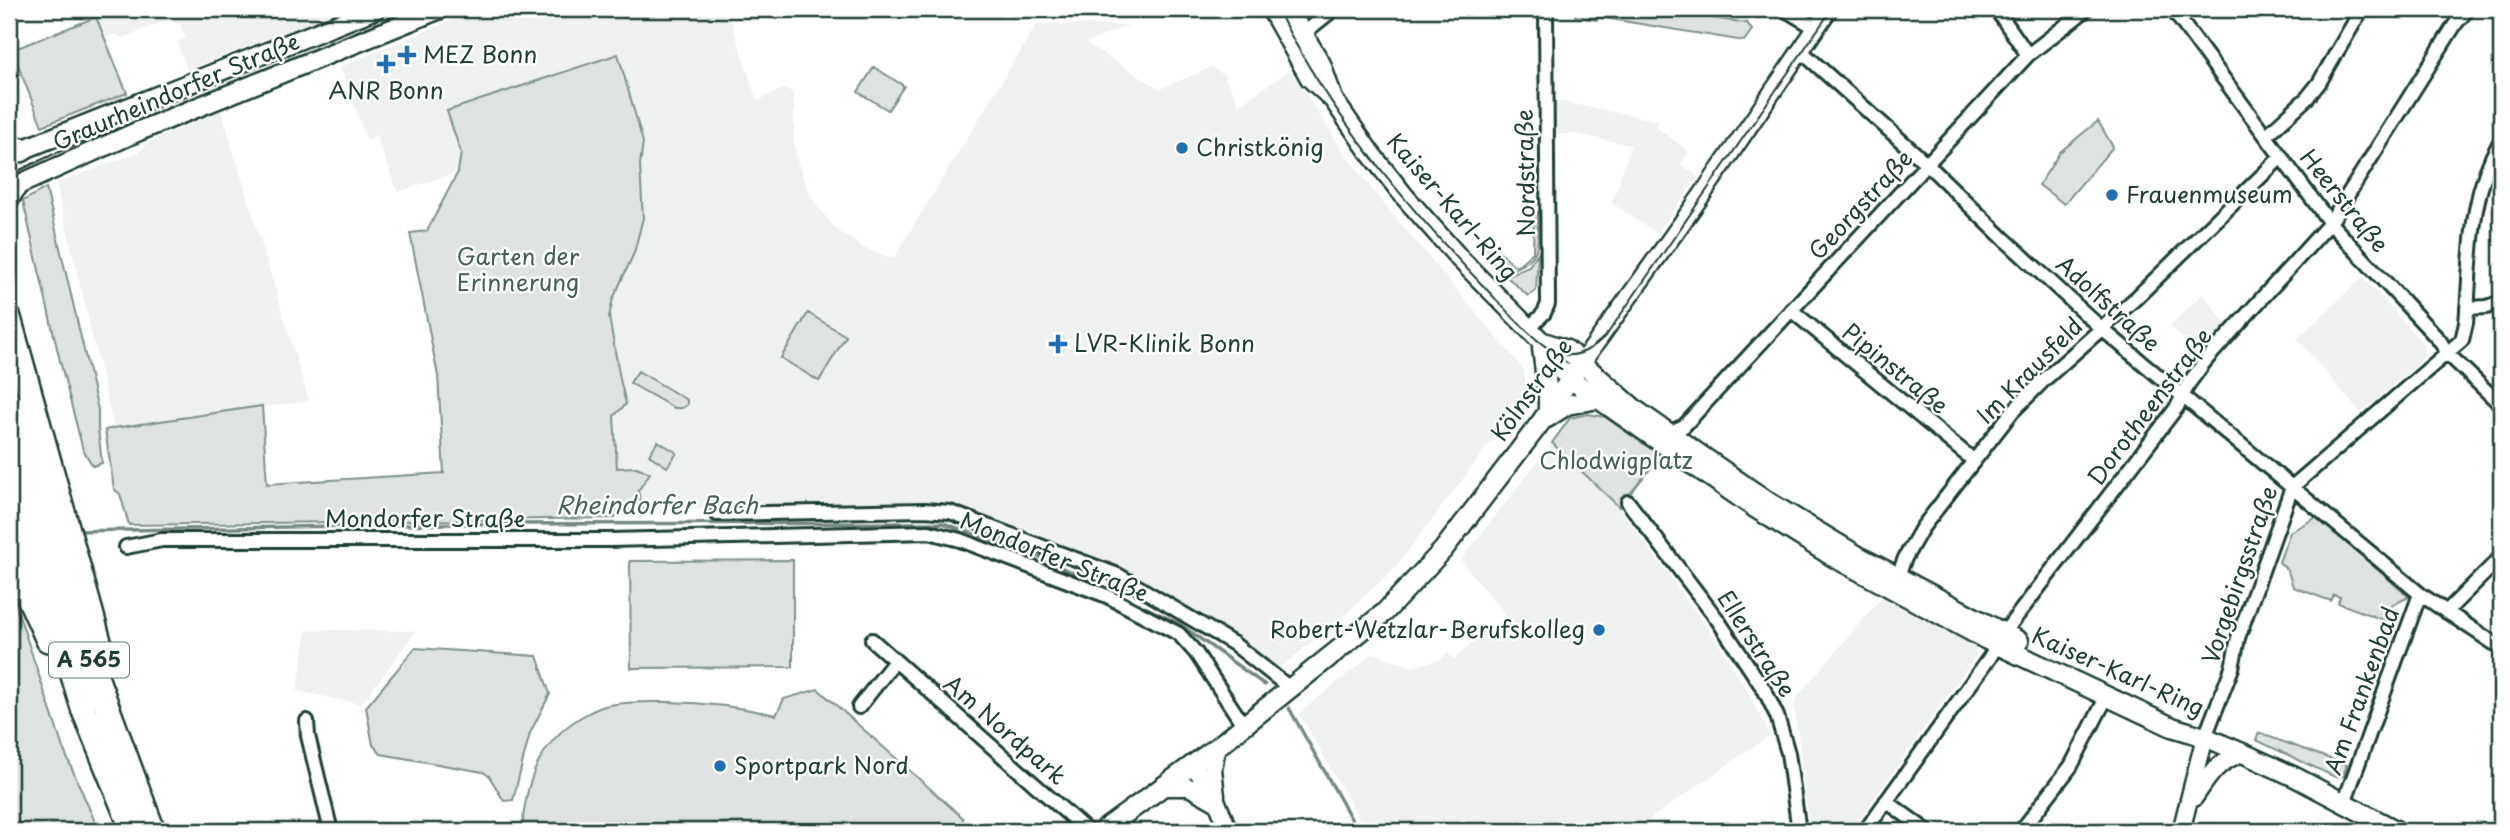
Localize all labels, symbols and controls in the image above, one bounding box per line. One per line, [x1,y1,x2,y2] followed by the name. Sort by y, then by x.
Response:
[47,23,304,158] street label: Graurheindorfer Straße
[423,36,537,71] place label: MEZ Bonn
[397,45,417,65] marker: MEZ Bonn
[376,54,396,74] marker: ANR Bonn
[328,72,444,107] place label: ANR Bonn
[1506,109,1543,237] street label: Nordstraße
[1379,125,1527,287] street label: Kaiser-Karl-Ring
[1196,129,1324,164] place label: Christkönig
[1174,140,1190,156] marker: Christkönig
[1800,141,1920,267] street label: Georgstraße
[2292,141,2398,259] street label: Heerstraße
[2126,176,2293,211] place label: Frauenmuseum
[2104,187,2120,203] marker: Frauenmuseum
[457,238,580,299] park label: Garten der Erinnerung
[2049,247,2169,359] street label: Adolfstraße
[1968,309,2090,431] street label: Im Krausfeld
[1835,314,1957,422] street label: Pipinstraße
[2078,320,2220,492] street label: Dorotheenstraße
[1074,325,1255,360] place label: LVR-Klinik Bonn
[1481,330,1580,448] street label: Kölnstraße
[1048,334,1068,354] marker: LVR-Klinik Bonn
[1539,442,1693,477] park label: Chlodwigplatz
[2192,481,2285,668] street label: Vorgebirgsstraße
[556,486,759,522] water label: Rheindorfer Bach
[325,500,525,535] street label: Mondorfer Straße
[955,502,1154,609] street label: Mondorfer Straße
[1710,583,1805,704] street label: Ellerstraße
[2314,602,2407,779] street label: Am Frankenbad
[1270,611,1585,646] place label: Robert-Wetzlar-Berufskolleg
[2027,617,2210,724] street label: Kaiser-Karl-Ring
[1591,622,1607,638] marker: Robert-Wetzlar-Berufskolleg
[49,642,129,678] road number: A 565
[937,666,1075,792] street label: Am Nordpark
[734,747,909,782] place label: Sportpark Nord
[712,758,728,774] marker: Sportpark Nord

